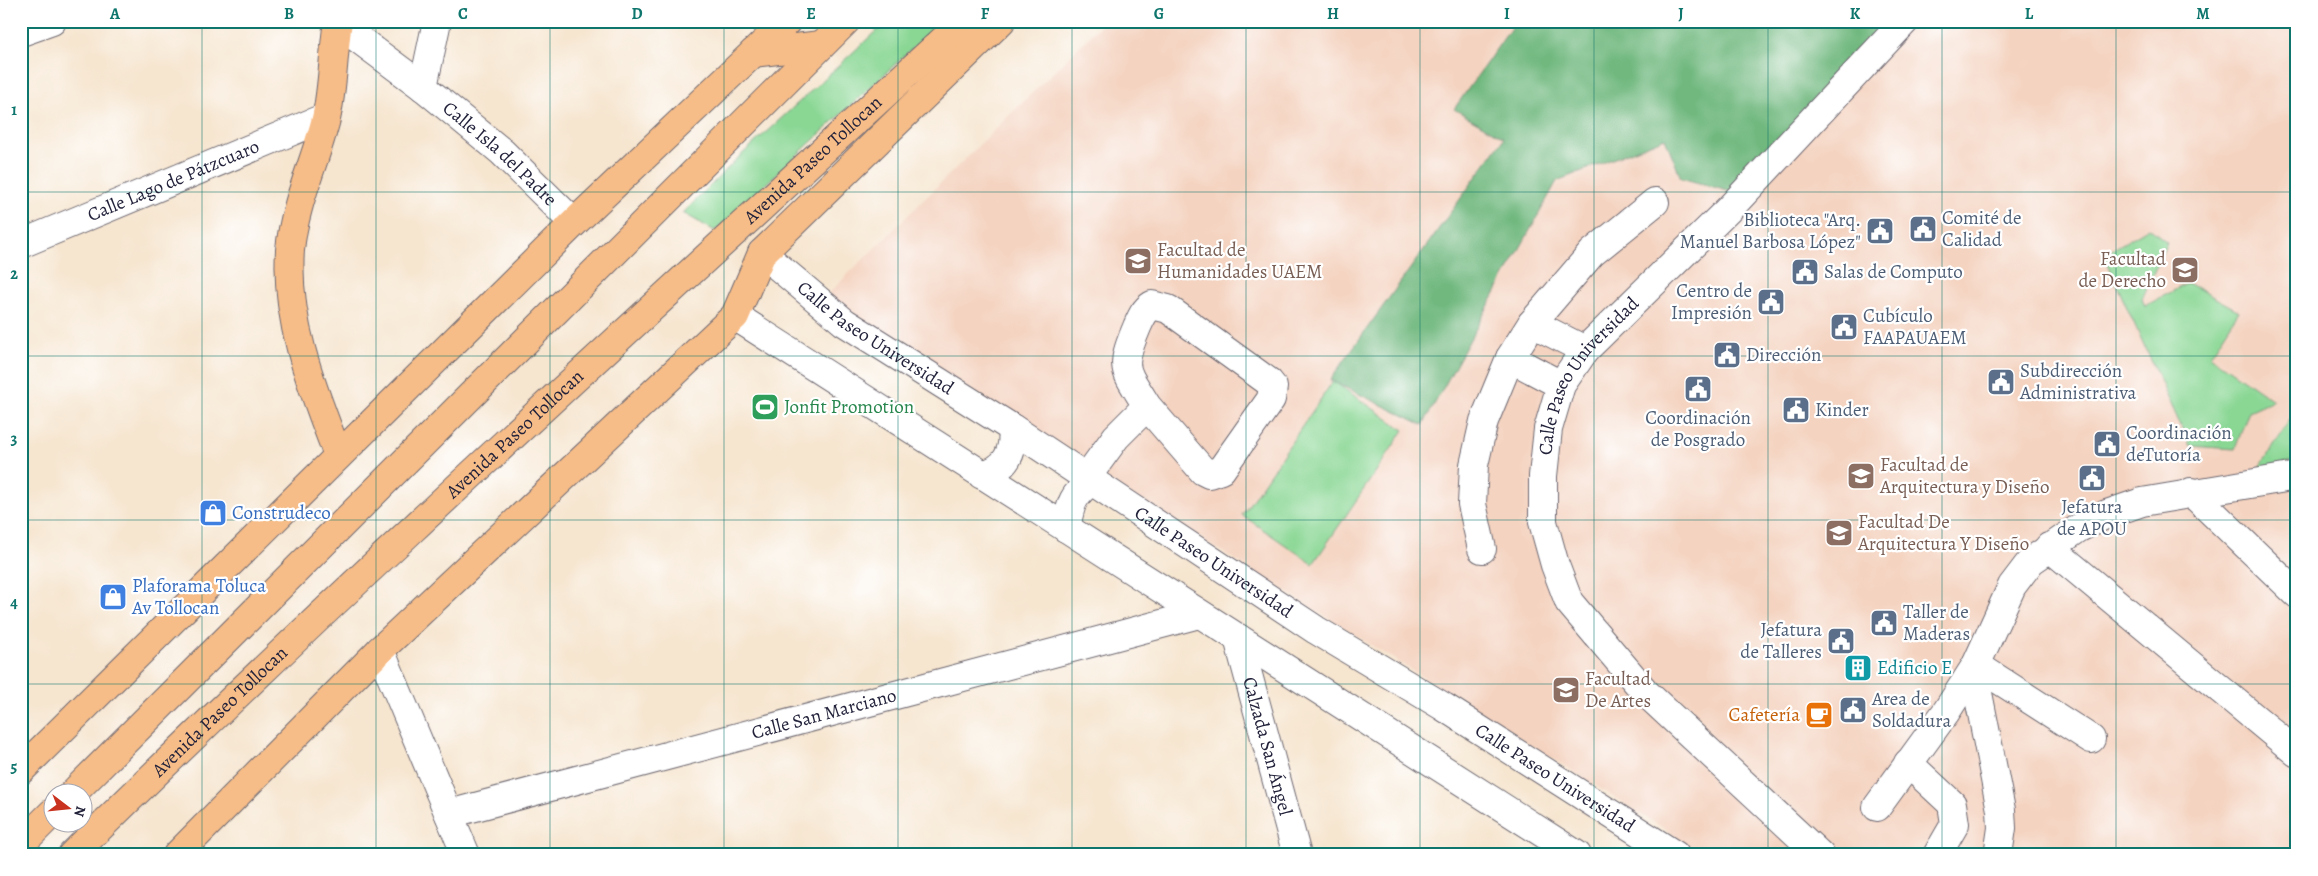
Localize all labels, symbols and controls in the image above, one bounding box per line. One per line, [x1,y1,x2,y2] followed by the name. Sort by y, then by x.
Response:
[109,3,121,25] text: A
[284,3,294,25] text: B
[458,3,468,25] text: C
[631,3,643,25] text: D
[806,3,816,25] text: E
[981,3,990,25] text: F
[1154,3,1164,25] text: G
[1327,3,1339,25] text: H
[1504,3,1510,25] text: I
[1678,3,1684,25] text: J
[1850,3,1861,25] text: K
[2025,3,2034,25] text: L
[2196,3,2210,25] text: M
[738,90,888,231] street label: Avenida Paseo Tollocan
[437,95,563,212] street label: Calle Isla del Padre
[11,99,17,121] text: 1
[83,133,263,228] street label: Calle Lago de Pátzcuaro
[1942,205,2021,253] place label: Comité de Calidad
[1680,207,1861,255] place label: Biblioteca "Arq. Manuel Barbosa López"
[1908,214,1938,244] public building icon: Comité de Calidad
[1865,216,1895,246] public building icon: Biblioteca "Arq. Manuel Barbosa López"
[1157,237,1322,285] place label: Facultad de Humanidades UAEM
[1123,246,1153,276] school or university icon: Facultad de Humanidades UAEM
[2078,246,2167,294] place label: Facultad de Derecho
[2170,255,2200,285] school or university icon: Facultad de Derecho
[1790,257,1820,287] public building icon: Salas de Computo
[1824,259,1963,285] place label: Salas de Computo
[10,263,18,285] text: 2
[791,275,959,401] street label: Calle Paseo Universidad
[1671,278,1752,326] place label: Centro de Impresión
[1756,287,1786,317] public building icon: Centro de Impresión
[1532,291,1645,456] street label: Calle Paseo Universidad
[1863,303,1967,351] place label: Cubículo FAAPAUAEM
[1829,312,1859,342] public building icon: Cubículo FAAPAUAEM
[1712,340,1742,370] public building icon: Dirección
[1746,342,1821,368] place label: Dirección
[2019,358,2137,406] place label: Subdirección Administrativa
[440,364,589,505] street label: Avenida Paseo Tollocan
[1986,367,2016,397] public building icon: Subdirección Administrativa
[1683,374,1713,404] public building icon: Coordinación de Posgrado
[750,392,780,422] sports icon: Jonfit Promotion
[784,394,914,420] place label: Jonfit Promotion
[1781,395,1811,425] public building icon: Kinder
[1815,397,1869,423] place label: Kinder
[1645,405,1751,453] place label: Coordinación de Posgrado
[2126,420,2232,468] place label: Coordinación deTutoría
[11,428,18,450] text: 3
[2092,429,2122,459] public building icon: Coordinación deTutoría
[1879,452,2050,500] place label: Facultad de Arquitectura y Diseño
[1846,461,1876,491] school or university icon: Facultad de Arquitectura y Diseño
[2077,463,2107,493] public building icon: Jefatura de APOU
[2057,494,2127,542] place label: Jefatura de APOU
[198,498,228,528] shop icon: Construdeco
[232,500,331,526] place label: Construdeco
[1129,500,1299,625] street label: Calle Paseo Universidad
[1857,509,2029,557] place label: Facultad De Arquitectura Y Diseño
[1824,518,1854,548] school or university icon: Facultad De Arquitectura Y Diseño
[131,573,266,621] place label: Plaforama Toluca Av Tollocan
[98,582,128,612] shop icon: Plaforama Toluca Av Tollocan
[10,592,18,614] text: 4
[1903,599,1970,647] place label: Taller de Maderas
[1869,608,1899,638] public building icon: Taller de Maderas
[1740,617,1822,665] place label: Jefatura de Talleres
[1826,626,1856,656] public building icon: Jefatura de Talleres
[146,640,293,784] street label: Avenida Paseo Tollocan
[1843,653,1873,683] building icon: Edificio E
[1877,655,1952,681] place label: Edificio E
[1585,666,1652,714] place label: Facultad De Artes
[1236,674,1299,819] street label: Calzada San Ángel
[1551,675,1581,705] school or university icon: Facultad De Artes
[749,682,899,746] street label: Calle San Marciano
[1871,686,1951,734] place label: Area de Soldadura
[1838,695,1868,725] public building icon: Area de Soldadura
[1804,700,1834,730] cafe icon: Cafetería
[1729,702,1800,728] place label: Cafetería
[1470,717,1641,839] street label: Calle Paseo Universidad
[11,756,18,778] text: 5
[42,784,92,834] north arrow
[69,804,91,819] text: N

